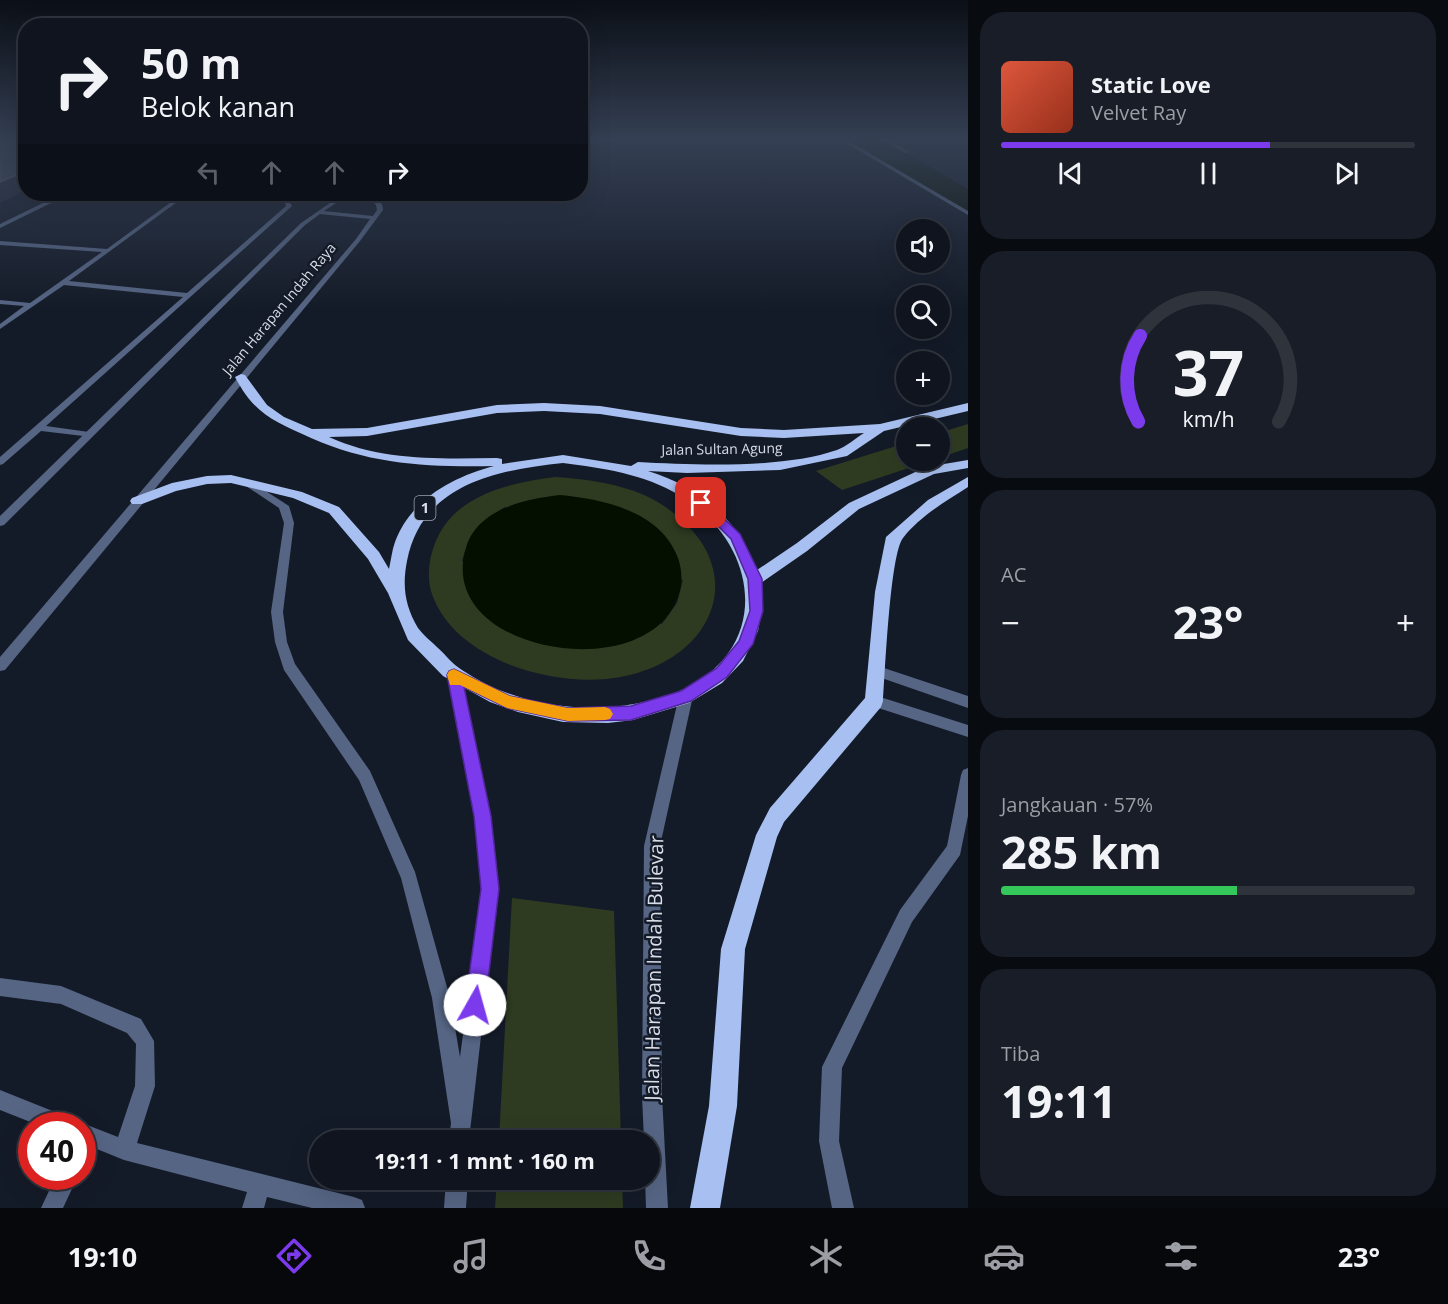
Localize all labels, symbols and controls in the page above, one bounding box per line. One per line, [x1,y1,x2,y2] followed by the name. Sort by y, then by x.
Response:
[141,34,241,91] text: 50 m
[42,42,120,120] icon: right
[1091,69,1211,99] text: Static Love
[141,88,295,125] text: Belok kanan
[1091,99,1186,126] text: Velvet Ray
[192,156,225,189] icon: left
[255,156,288,189] icon: ahead
[318,156,351,189] icon: ahead
[381,156,414,189] icon: right
[1054,157,1087,190] icon: previous
[1192,157,1225,190] icon: pause
[1330,157,1363,190] icon: next
[896,219,950,471] map controls
[896,219,950,273] button: sound
[216,238,340,380] street label: Jalan Harapan Indah Raya
[896,285,950,339] button: search
[1172,329,1244,414] text: 37
[896,351,950,405] button: +
[1182,404,1234,433] text: km/h
[896,417,950,471] button: −
[659,438,783,459] street label: Jalan Sultan Agung
[675,477,726,528] pin
[684,486,717,519] icon: arrive
[414,496,436,520] road number: 1
[1001,561,1026,588] text: AC
[1173,591,1243,652] text: 23°
[1001,600,1020,645] text: −
[1396,600,1415,645] text: +
[1001,791,1153,818] text: Jangkauan · 57%
[1001,821,1162,882] text: 285 km
[638,835,669,1103] street label: Jalan Harapan Indah Bulevar
[443,973,507,1037] position arrow
[1001,1040,1040,1067] text: Tiba
[1001,1070,1117,1131] text: 19:11
[18,1112,96,1190] speed limit sign: 40
[374,1145,595,1175] text: 19:11 · 1 mnt · 160 m
[273,1235,315,1277] icon: directions
[450,1235,492,1277] icon: music
[628,1235,670,1277] icon: phone
[805,1235,847,1277] icon: climate
[983,1235,1025,1277] icon: car
[1160,1235,1202,1277] icon: filters
[68,1238,137,1275] text: 19:10
[1338,1238,1380,1275] text: 23°

